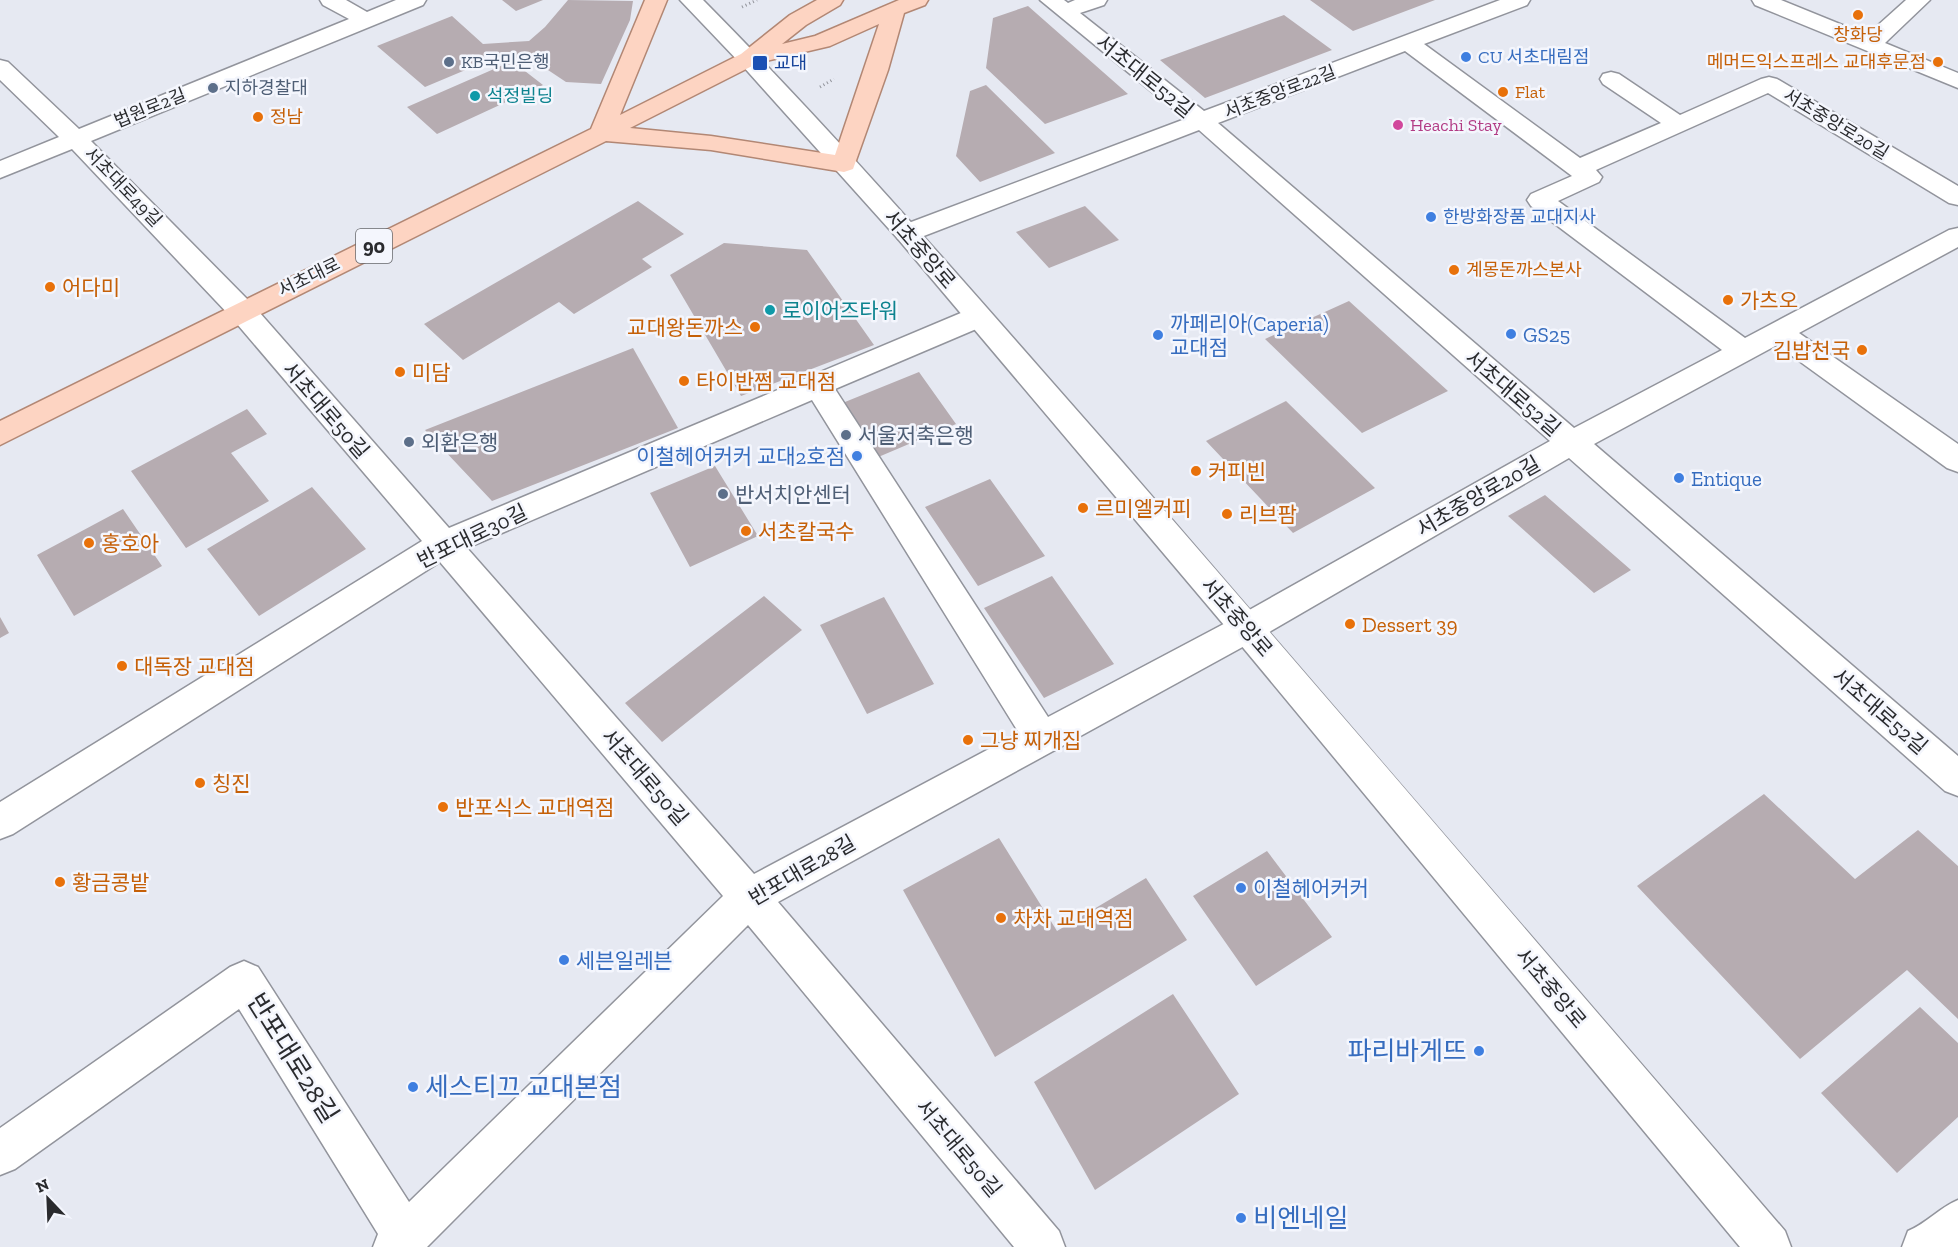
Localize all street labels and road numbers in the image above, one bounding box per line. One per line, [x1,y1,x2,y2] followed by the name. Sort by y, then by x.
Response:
[1091,29,1199,123] street label: 서초대로52길
[1221,61,1339,123] street label: 서초중앙로22길
[111,84,189,132] street label: 법원로2길
[1779,84,1893,164] street label: 서초중앙로20길
[80,143,166,231] street label: 서초대로49길
[879,204,961,294] street label: 서초중앙로
[356,229,392,263] road number: 90
[274,253,344,301] street label: 서초대로
[1460,345,1566,441] street label: 서초대로52길
[277,357,375,463] street label: 서초대로50길
[1412,450,1544,542] street label: 서초중앙로20길
[413,499,531,573] street label: 반포대로30길
[1196,572,1278,662] street label: 서초중앙로
[1827,663,1933,759] street label: 서초대로52길
[596,724,694,830] street label: 서초대로50길
[744,829,860,911] street label: 반포대로28길
[1510,943,1592,1033] street label: 서초중앙로
[240,987,346,1129] street label: 반포대로28길
[911,1094,1007,1202] street label: 서초대로50길

